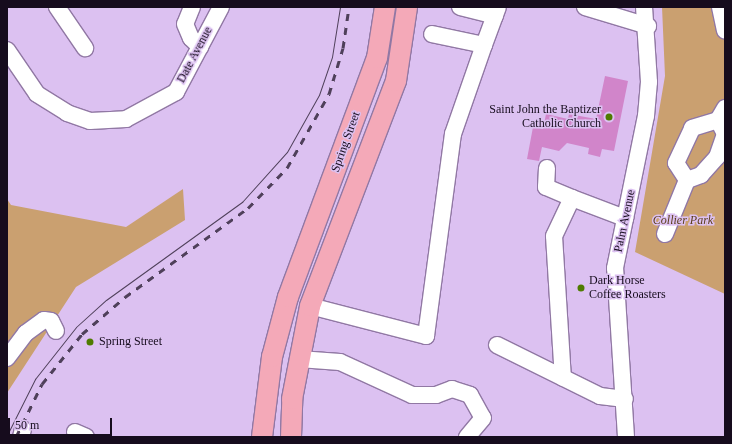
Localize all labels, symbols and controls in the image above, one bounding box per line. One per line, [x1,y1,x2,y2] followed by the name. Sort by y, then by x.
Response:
[174,24,216,86] street label: Date Avenue
[489,103,601,131] place label: Saint John the Baptizer Catholic Church
[328,110,364,174] street label: Spring Street
[604,112,614,122] marker: Saint John the Baptizer Catholic Church
[611,188,639,254] street label: Palm Avenue
[653,214,713,228] park label: Collier Park
[589,274,666,302] place label: Dark Horse Coffee Roasters
[576,283,586,293] marker: Dark Horse Coffee Roasters
[99,335,162,349] place label: Spring Street
[84,336,96,348] marker: Spring Street
[10,410,114,436] scale bar
[15,418,39,432] text: 50 m

